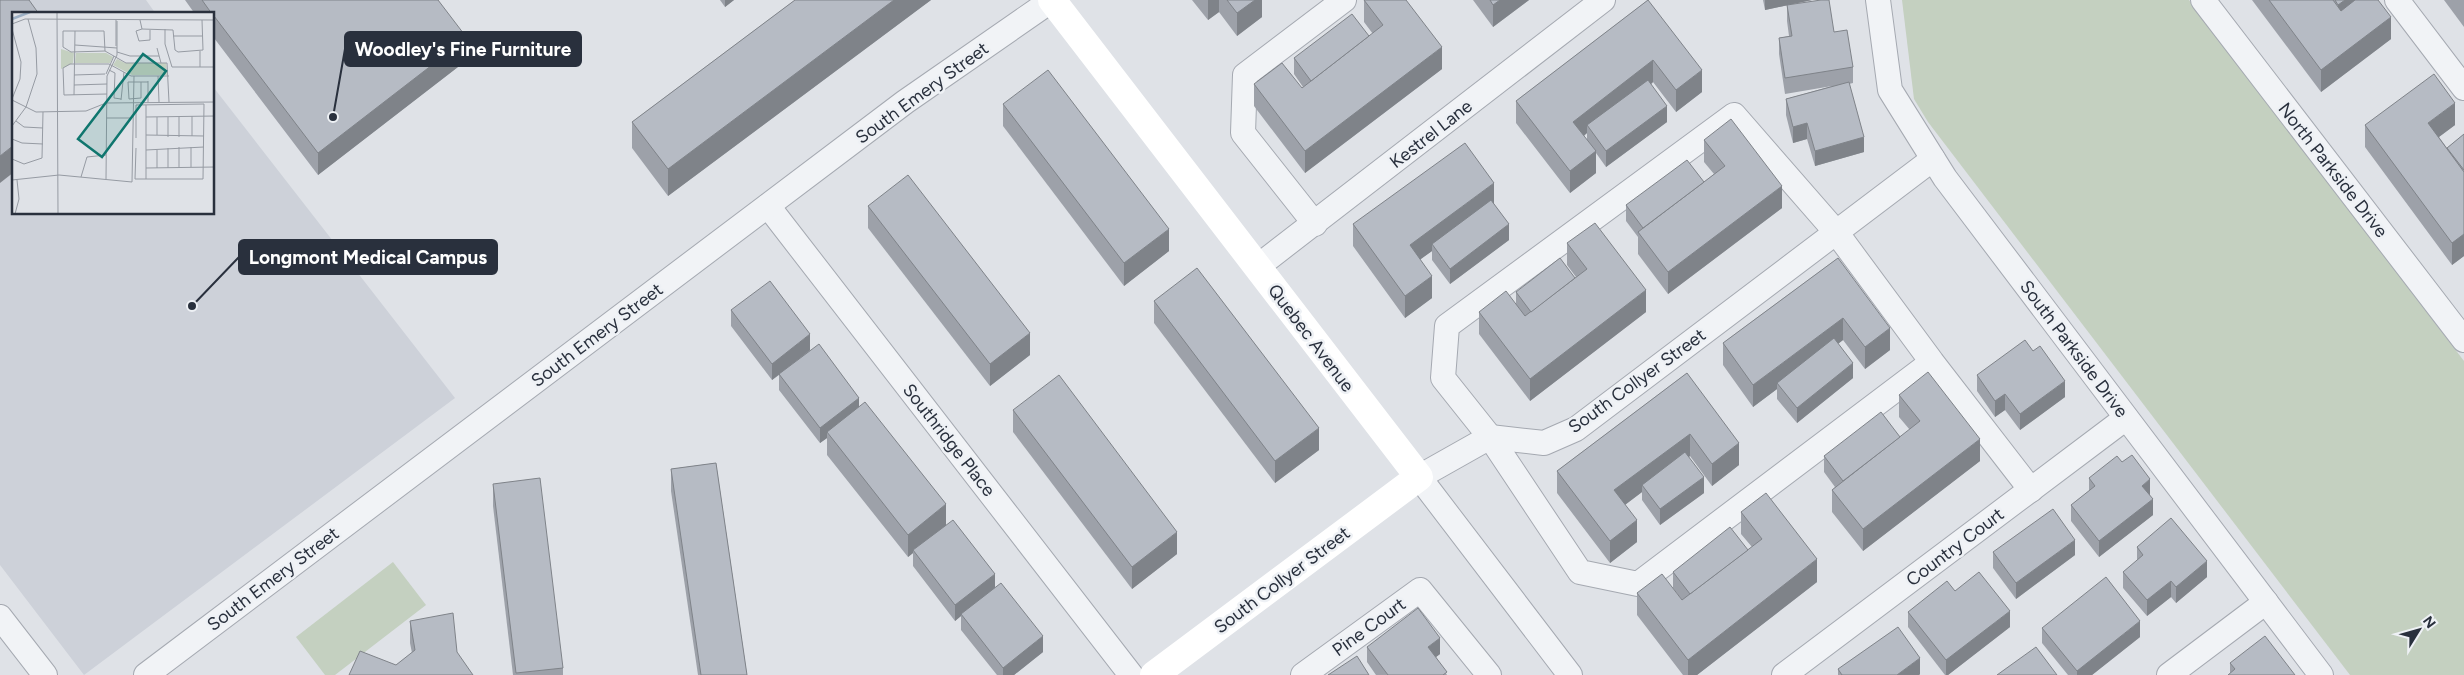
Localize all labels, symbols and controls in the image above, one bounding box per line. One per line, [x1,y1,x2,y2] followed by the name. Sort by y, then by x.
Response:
[12,12,215,215] inset map
[345,32,581,66] callout: Woodley's Fine Furniture
[851,37,993,149] street label: South Emery Street
[355,38,572,61] text: Woodley's Fine Furniture
[1385,95,1477,173] street label: Kestrel Lane
[2274,98,2393,242] street label: North Parkside Drive
[239,240,497,274] callout: Longmont Medical Campus
[249,246,487,269] text: Longmont Medical Campus
[2015,276,2133,422] street label: South Parkside Drive
[527,278,667,392] street label: South Emery Street
[1263,280,1359,396] street label: Quebec Avenue
[1564,324,1710,438] street label: South Collyer Street
[898,379,1000,501] street label: Southridge Place
[1902,503,2008,591] street label: Country Court
[203,522,343,636] street label: South Emery Street
[1210,522,1354,638] street label: South Collyer Street
[1328,593,1410,661] street label: Pine Court
[2394,605,2444,655] north arrow
[2419,613,2439,632] text: N

